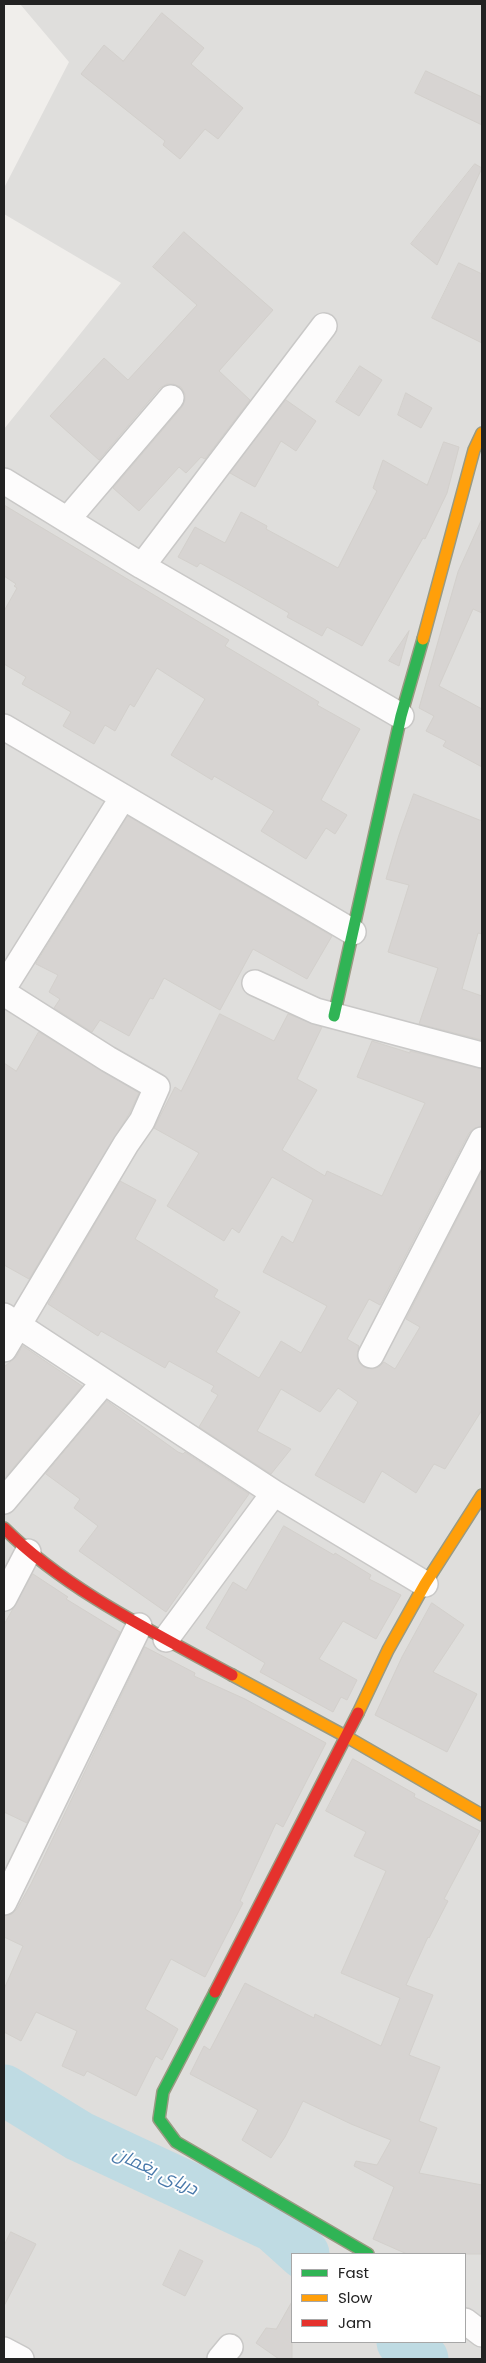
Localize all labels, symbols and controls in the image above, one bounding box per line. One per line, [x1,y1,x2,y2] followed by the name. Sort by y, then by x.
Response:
[109,2143,201,2201] water label: دریای پغمان
[291,2253,466,2343] legend
[338,2262,369,2283] text: Fast
[338,2287,372,2308] text: Slow
[338,2312,372,2333] text: Jam

